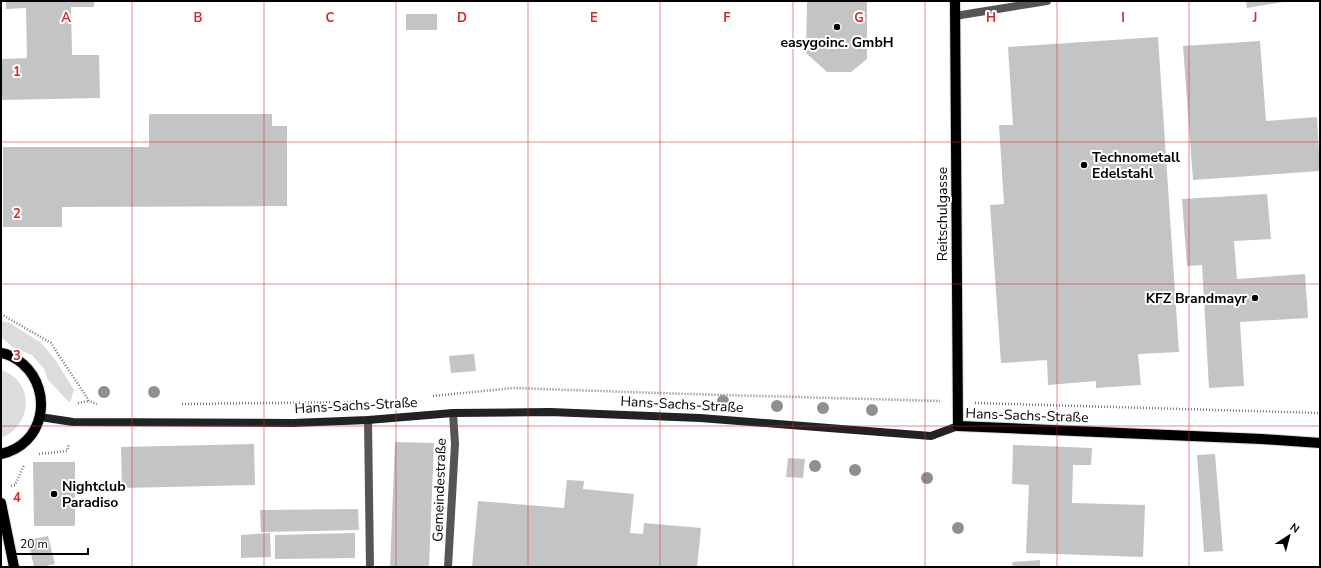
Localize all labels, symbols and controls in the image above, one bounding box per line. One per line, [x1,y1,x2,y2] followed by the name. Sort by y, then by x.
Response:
[61,9,71,27] text: A
[194,9,203,27] text: B
[326,9,335,27] text: C
[457,9,467,27] text: D
[590,9,598,27] text: E
[723,9,731,27] text: F
[854,9,864,27] text: G
[986,9,996,27] text: H
[1121,9,1125,27] text: I
[1252,9,1257,27] text: J
[832,22,842,32] marker: easygoinc. GmbH
[780,33,894,52] place label: easygoinc. GmbH
[13,63,21,81] text: 1
[1092,148,1181,183] place label: Technometall Edelstahl
[1079,160,1089,170] marker: Technometall Edelstahl
[933,167,952,261] street label: Reitschulgasse
[13,205,21,223] text: 2
[1146,289,1248,308] place label: KFZ Brandmayr
[1250,293,1260,303] marker: KFZ Brandmayr
[13,347,21,365] text: 3
[620,392,744,417] street label: Hans-Sachs-Straße
[294,393,418,418] street label: Hans-Sachs-Straße
[965,404,1089,427] street label: Hans-Sachs-Straße
[428,438,451,542] street label: Gemeindestraße
[62,477,126,512] place label: Nightclub Paradiso
[13,489,21,507] text: 4
[49,489,59,499] marker: Nightclub Paradiso
[1269,516,1309,556] north arrow
[1287,520,1302,537] text: N
[14,530,88,556] scale bar
[20,536,48,552] text: 20 m

